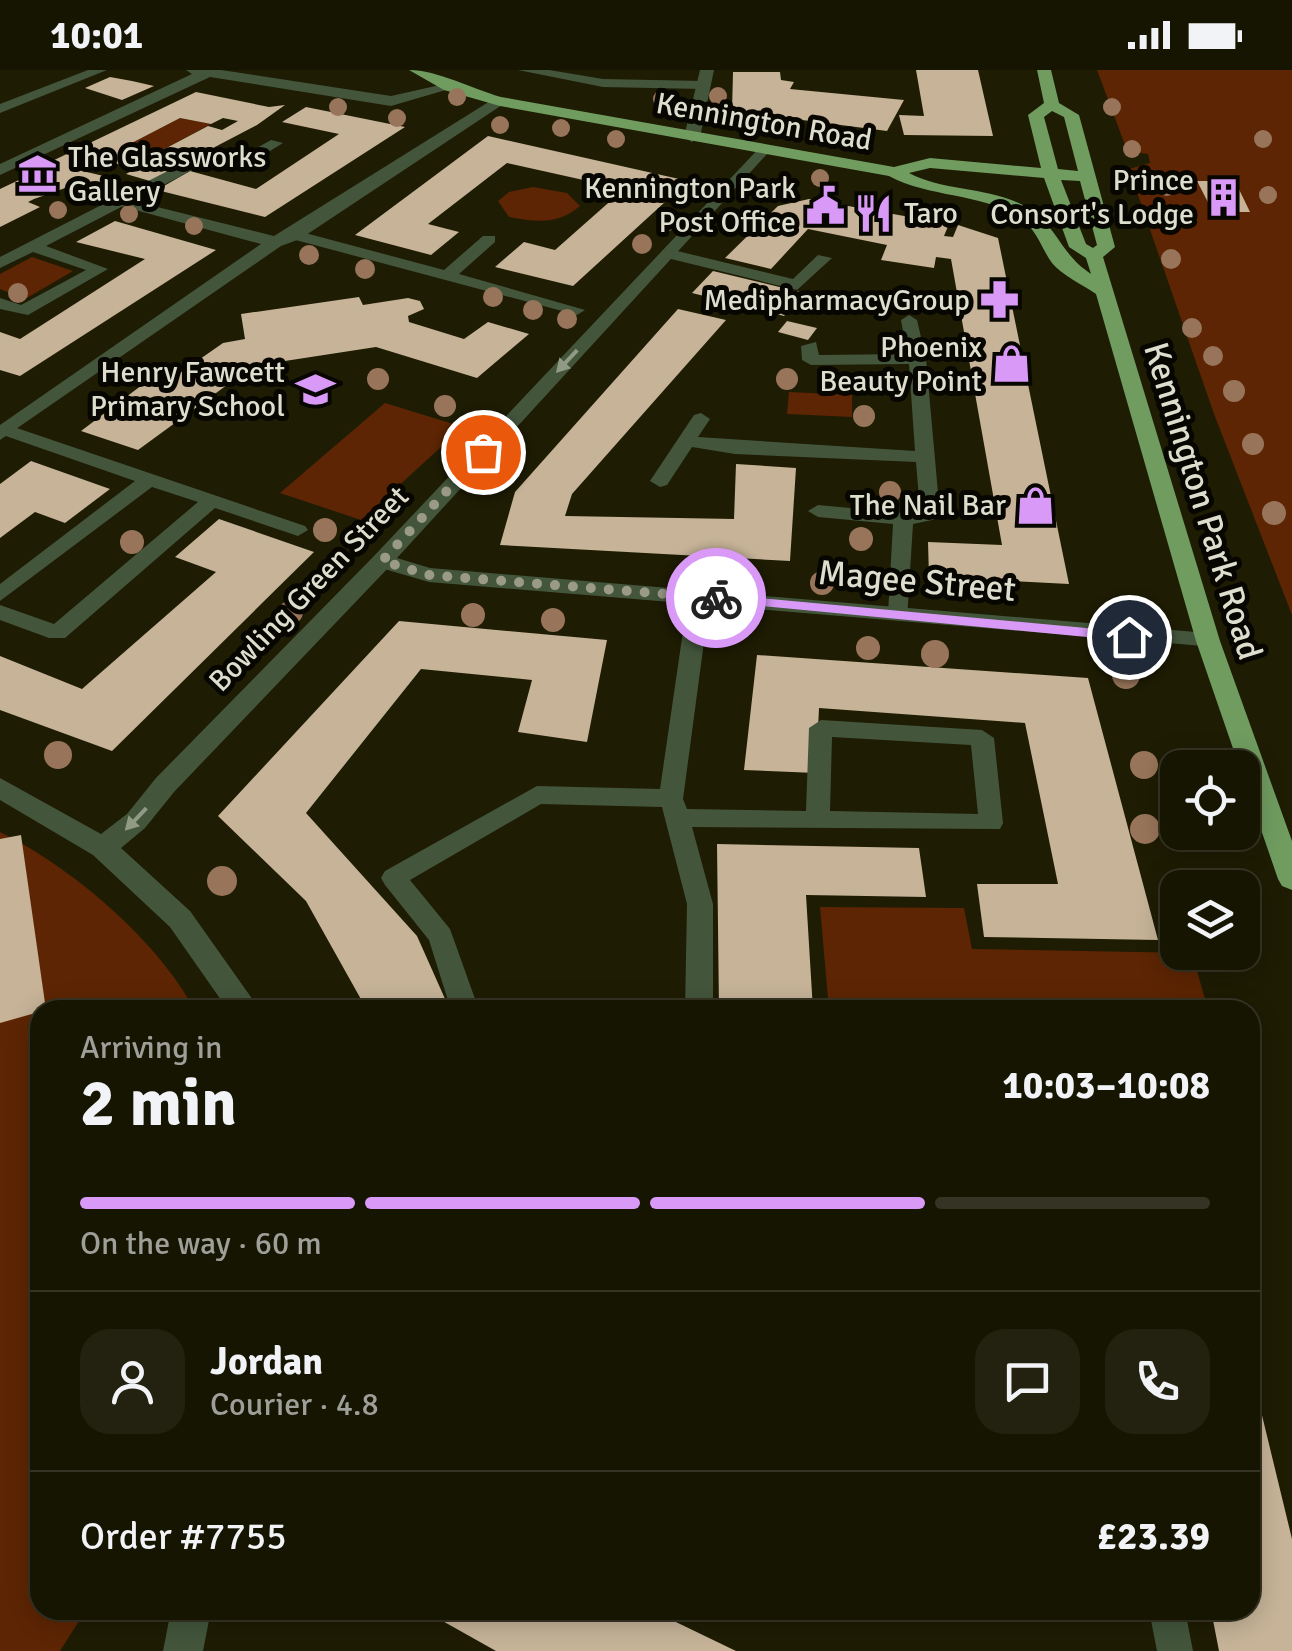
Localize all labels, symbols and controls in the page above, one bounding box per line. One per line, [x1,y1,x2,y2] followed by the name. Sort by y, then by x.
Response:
[50,12,143,59] text: 10:01
[653,85,875,159] street label: Kennington Road
[68,139,266,210] place label: The Glassworks Gallery
[17,153,59,195] museum icon: The Glassworks Gallery
[990,162,1194,233] place label: Prince Consort's Lodge
[584,170,796,241] place label: Kennington Park Post Office
[1203,176,1245,218] building icon: Prince Consort's Lodge
[805,184,847,226] public building icon: Kennington Park Post Office
[853,192,895,234] restaurant icon: Taro
[904,195,958,232] place label: Taro
[979,279,1021,321] pharmacy icon: MedipharmacyGroup
[704,282,970,319] place label: MedipharmacyGroup
[819,329,982,400] place label: Phoenix Beauty Point
[1134,337,1272,665] street label: Kennington Park Road
[991,343,1033,385] shop icon: Phoenix Beauty Point
[556,349,579,373] one-way arrow
[90,354,285,425] place label: Henry Fawcett Primary School
[294,368,336,410] school or university icon: Henry Fawcett Primary School
[441,410,526,495] pin
[456,425,511,480] icon: bag
[201,478,417,700] street label: Bowling Green Street
[1015,484,1057,526] shop icon: The Nail Bar
[850,487,1006,524] place label: The Nail Bar
[666,548,766,648] courier
[816,551,1018,611] street label: Magee Street
[689,571,744,626] icon: bike
[1087,595,1172,680] pin
[1102,610,1157,665] icon: home
[1160,750,1260,970] map controls
[1160,750,1260,850] button: locate
[125,806,148,830] one-way arrow
[1160,870,1260,970] button: layers
[80,1028,222,1067] text: Arriving in
[1002,1062,1210,1109] text: 10:03–10:08
[80,1064,237,1144] text: 2 min
[80,1224,322,1263] text: On the way · 60 m
[80,1329,185,1434] button: person
[975,1329,1080,1434] button: chat
[1105,1329,1210,1434] button: phone
[210,1338,323,1385] text: Jordan
[210,1385,379,1424] text: Courier · 4.8
[80,1513,287,1560] text: Order #7755
[1097,1513,1210,1560] text: £23.39

